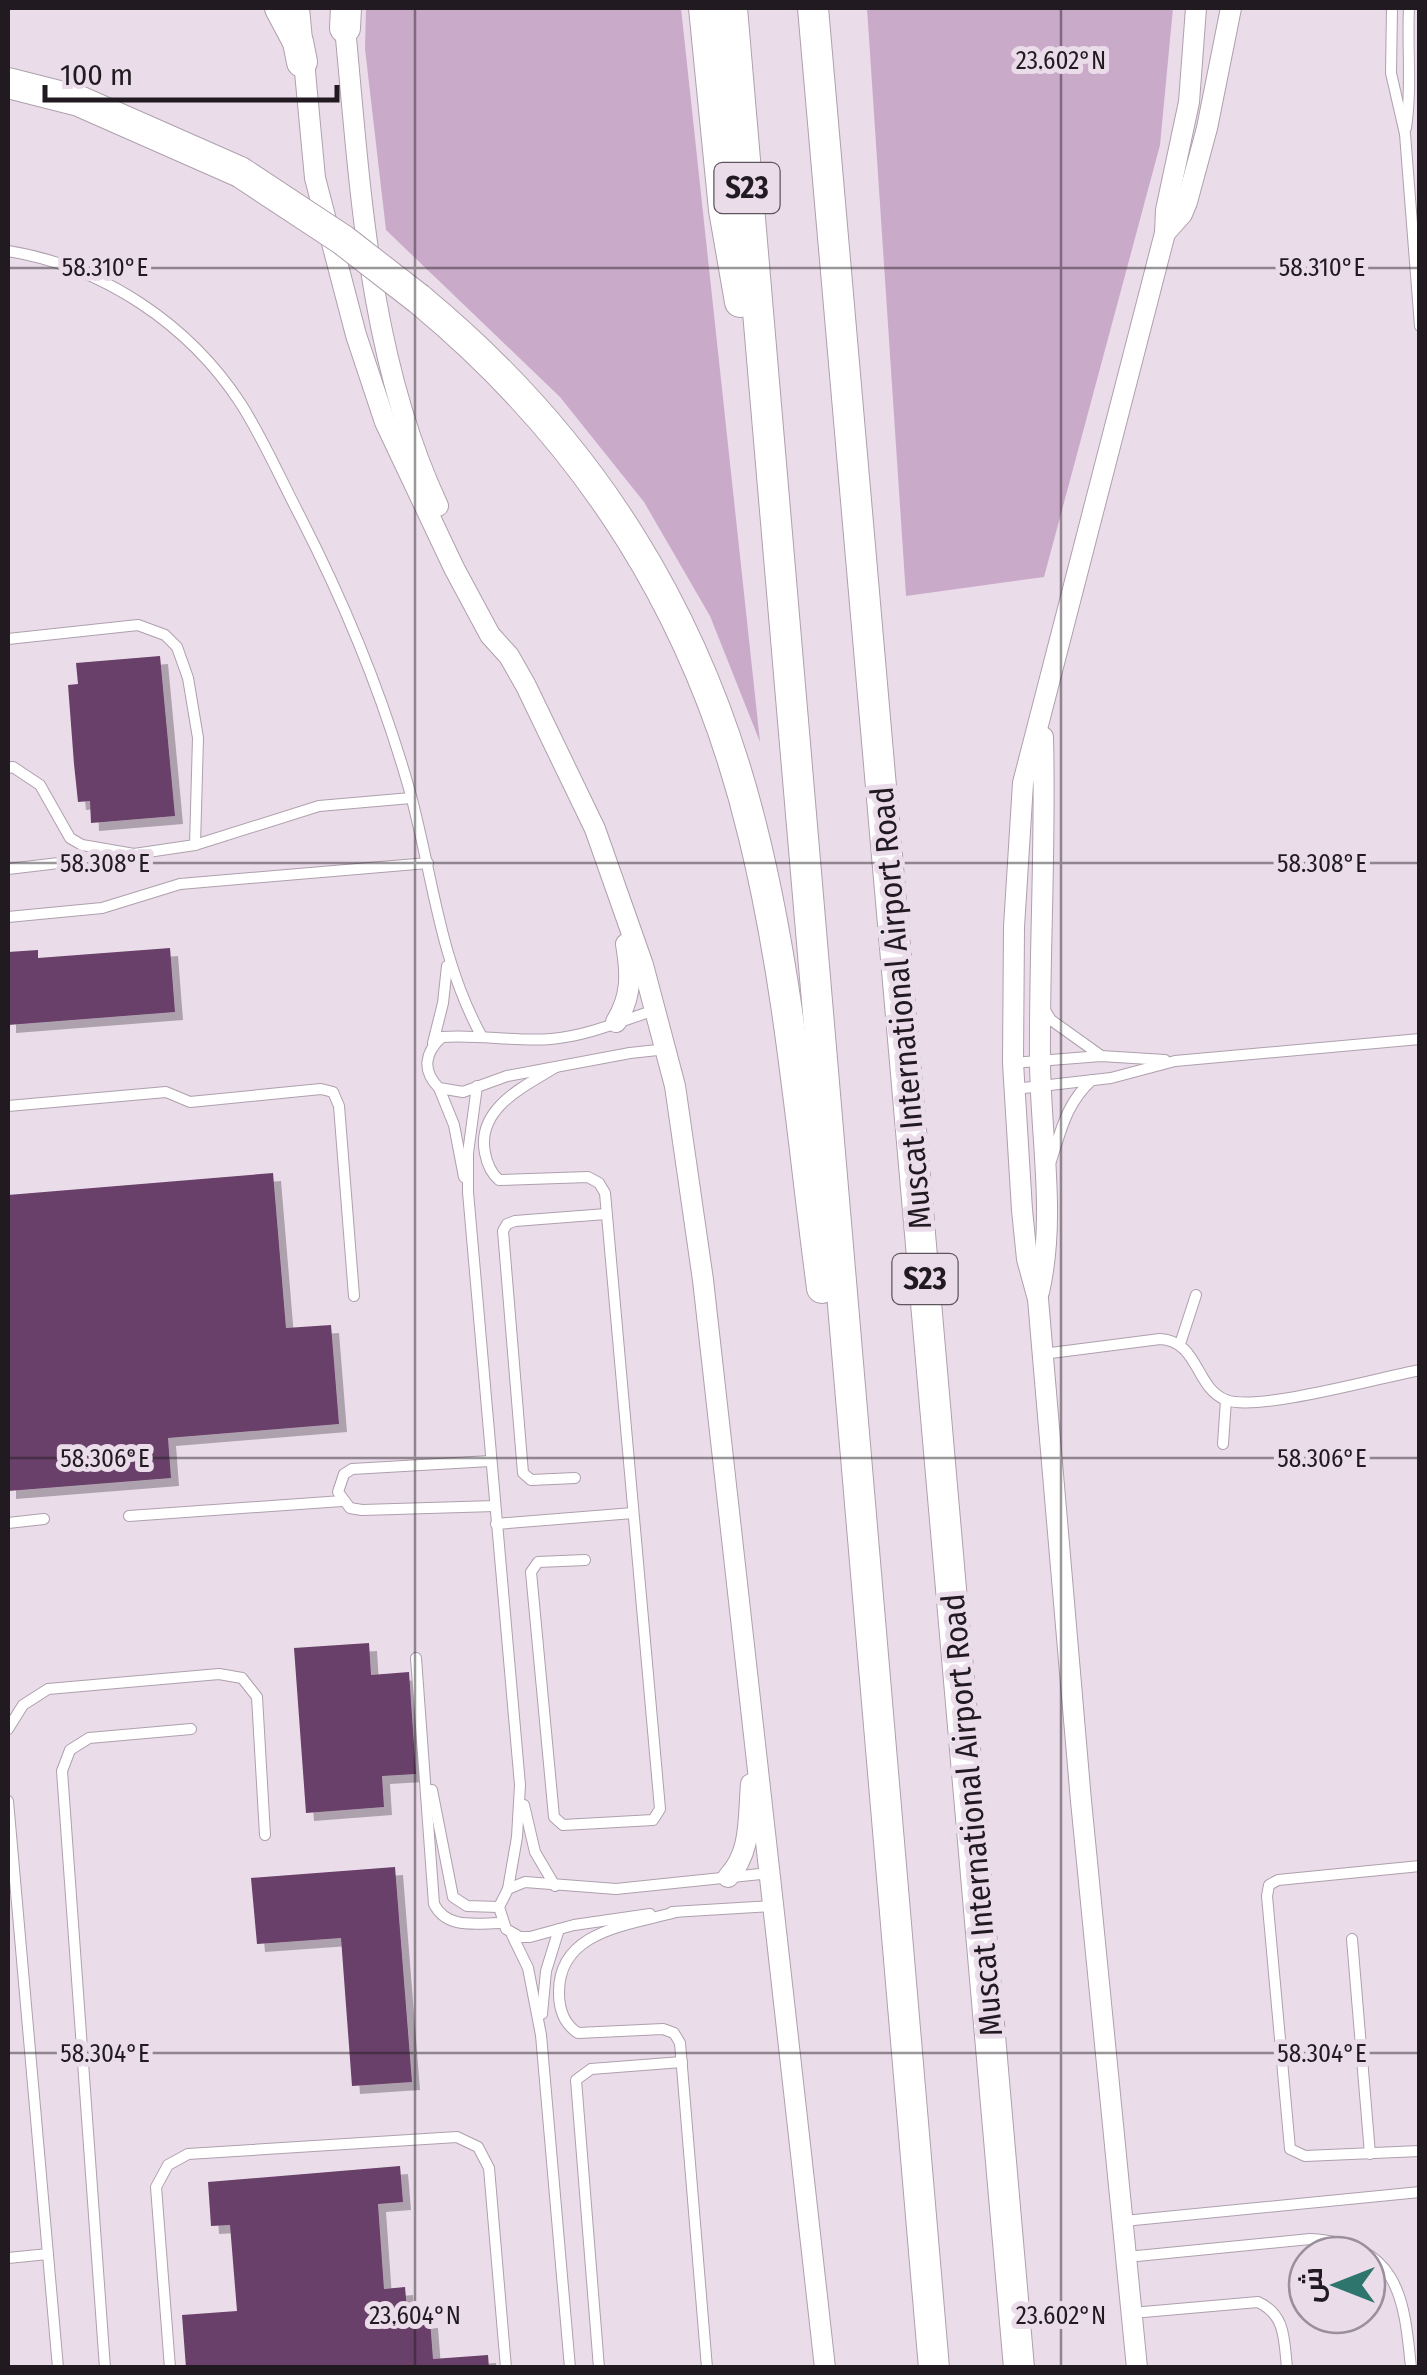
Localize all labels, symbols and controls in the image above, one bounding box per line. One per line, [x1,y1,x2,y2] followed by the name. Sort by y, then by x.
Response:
[45,40,338,102] scale bar
[1016,46,1106,76] text: 23.602°N
[60,57,133,93] text: 100 m
[714,163,780,213] road number: S23
[62,253,148,283] text: 58.310°E
[1279,253,1365,283] text: 58.310°E
[863,785,939,1231] street label: Muscat International Airport Road
[60,849,150,879] text: 58.308°E
[1277,849,1367,879] text: 58.308°E
[892,1254,958,1304] road number: S23
[60,1444,150,1474] text: 58.306°E
[1277,1444,1367,1474] text: 58.306°E
[934,1592,1010,2038] street label: Muscat International Airport Road
[60,2039,150,2069] text: 58.304°E
[1277,2039,1367,2069] text: 58.304°E
[1287,2235,1387,2335] north arrow
[1296,2267,1329,2303] text: ش
[369,2301,461,2331] text: 23.604°N
[1016,2301,1106,2331] text: 23.602°N

